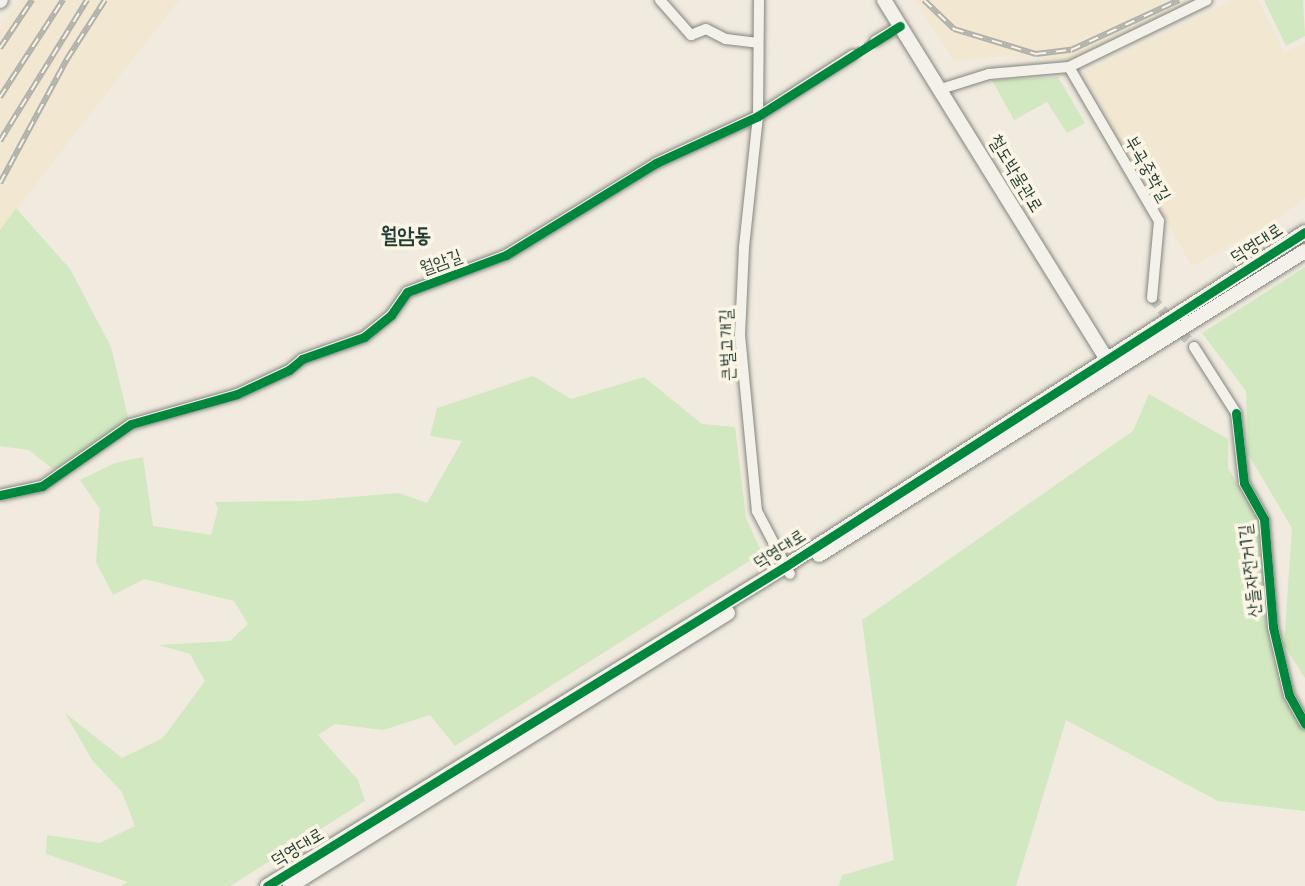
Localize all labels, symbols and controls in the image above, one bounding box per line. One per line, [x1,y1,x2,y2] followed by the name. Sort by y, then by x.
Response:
[983,131,1047,217] street label: 철도박물관로
[1120,132,1174,206] street label: 부곡중학길
[1227,219,1287,269] street label: 덕영대로
[381,223,431,249] district label: 월암동
[417,245,465,281] street label: 월암길
[716,308,740,382] street label: 큰벌고개길
[1235,523,1267,619] street label: 산들자전거1길
[750,525,810,575] street label: 덕영대로
[268,824,328,872] street label: 덕영대로

